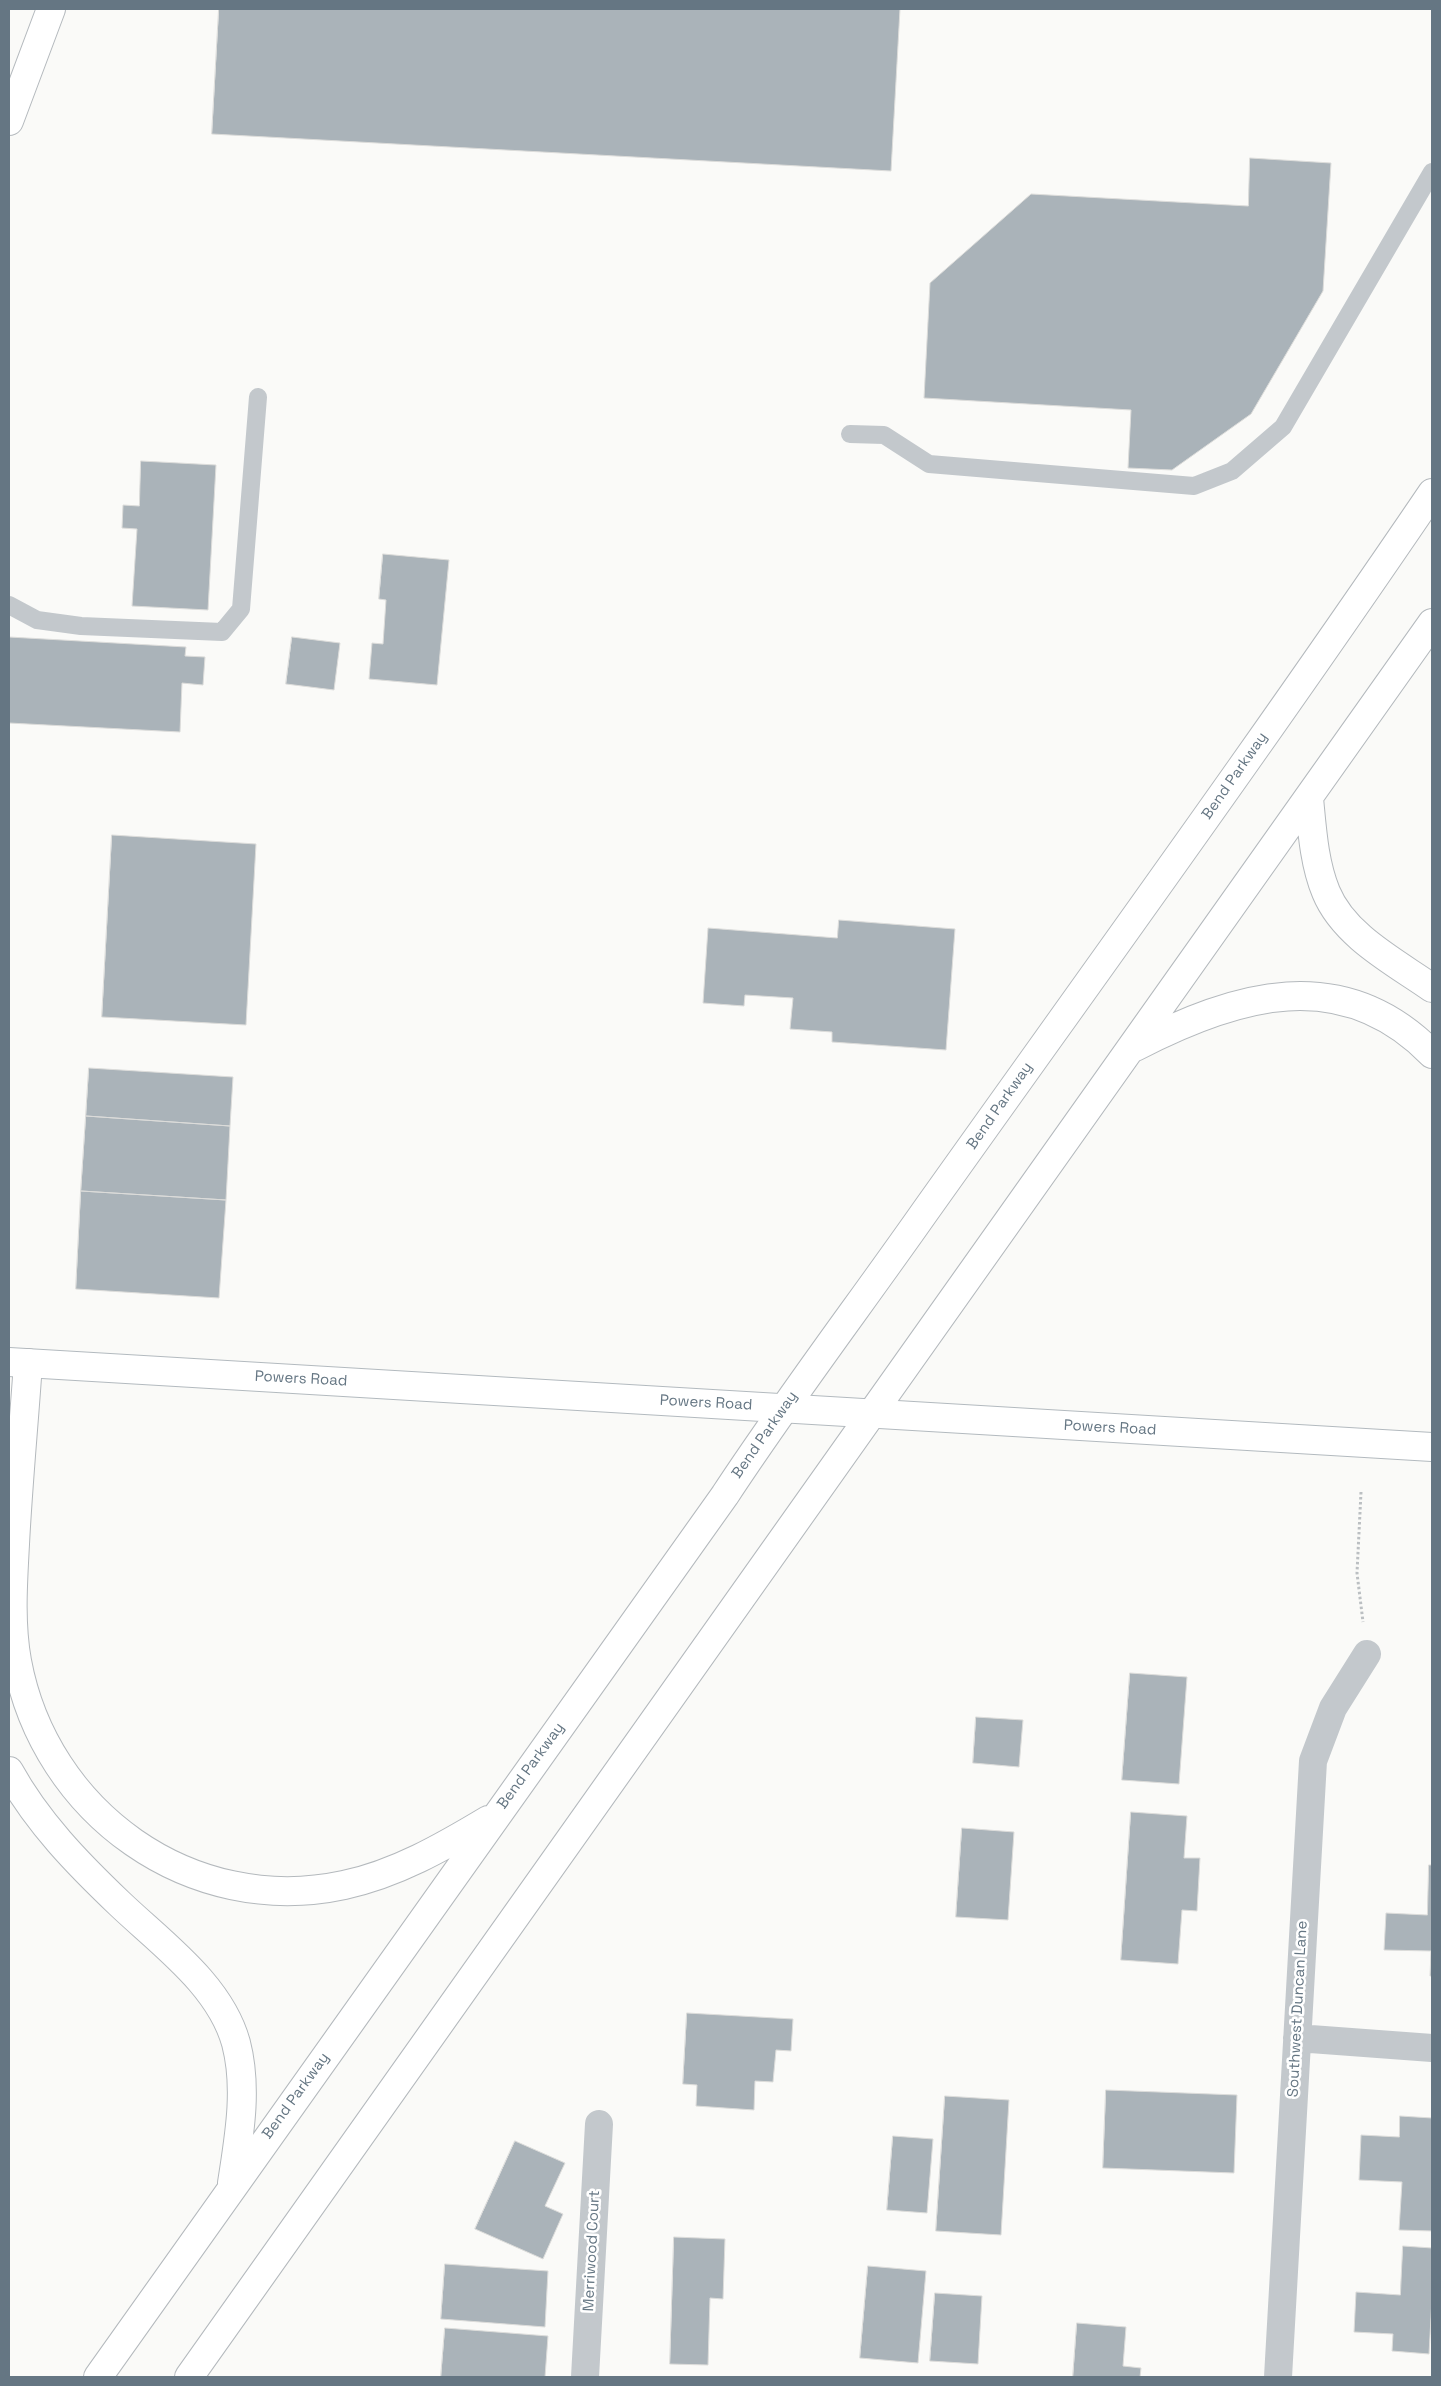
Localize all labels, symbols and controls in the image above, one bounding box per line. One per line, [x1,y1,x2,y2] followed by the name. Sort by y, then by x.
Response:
[1198,729,1272,823] street label: Bend Parkway
[963,1059,1037,1153] street label: Bend Parkway
[254,1368,348,1390] street label: Powers Road
[728,1388,802,1482] street label: Bend Parkway
[659,1392,753,1414] street label: Powers Road
[1063,1417,1157,1439] street label: Powers Road
[494,1719,568,1813] street label: Bend Parkway
[1284,1920,1312,2098] street label: Southwest Duncan Lane
[259,2049,333,2143] street label: Bend Parkway
[580,2190,604,2312] street label: Merriwood Court

